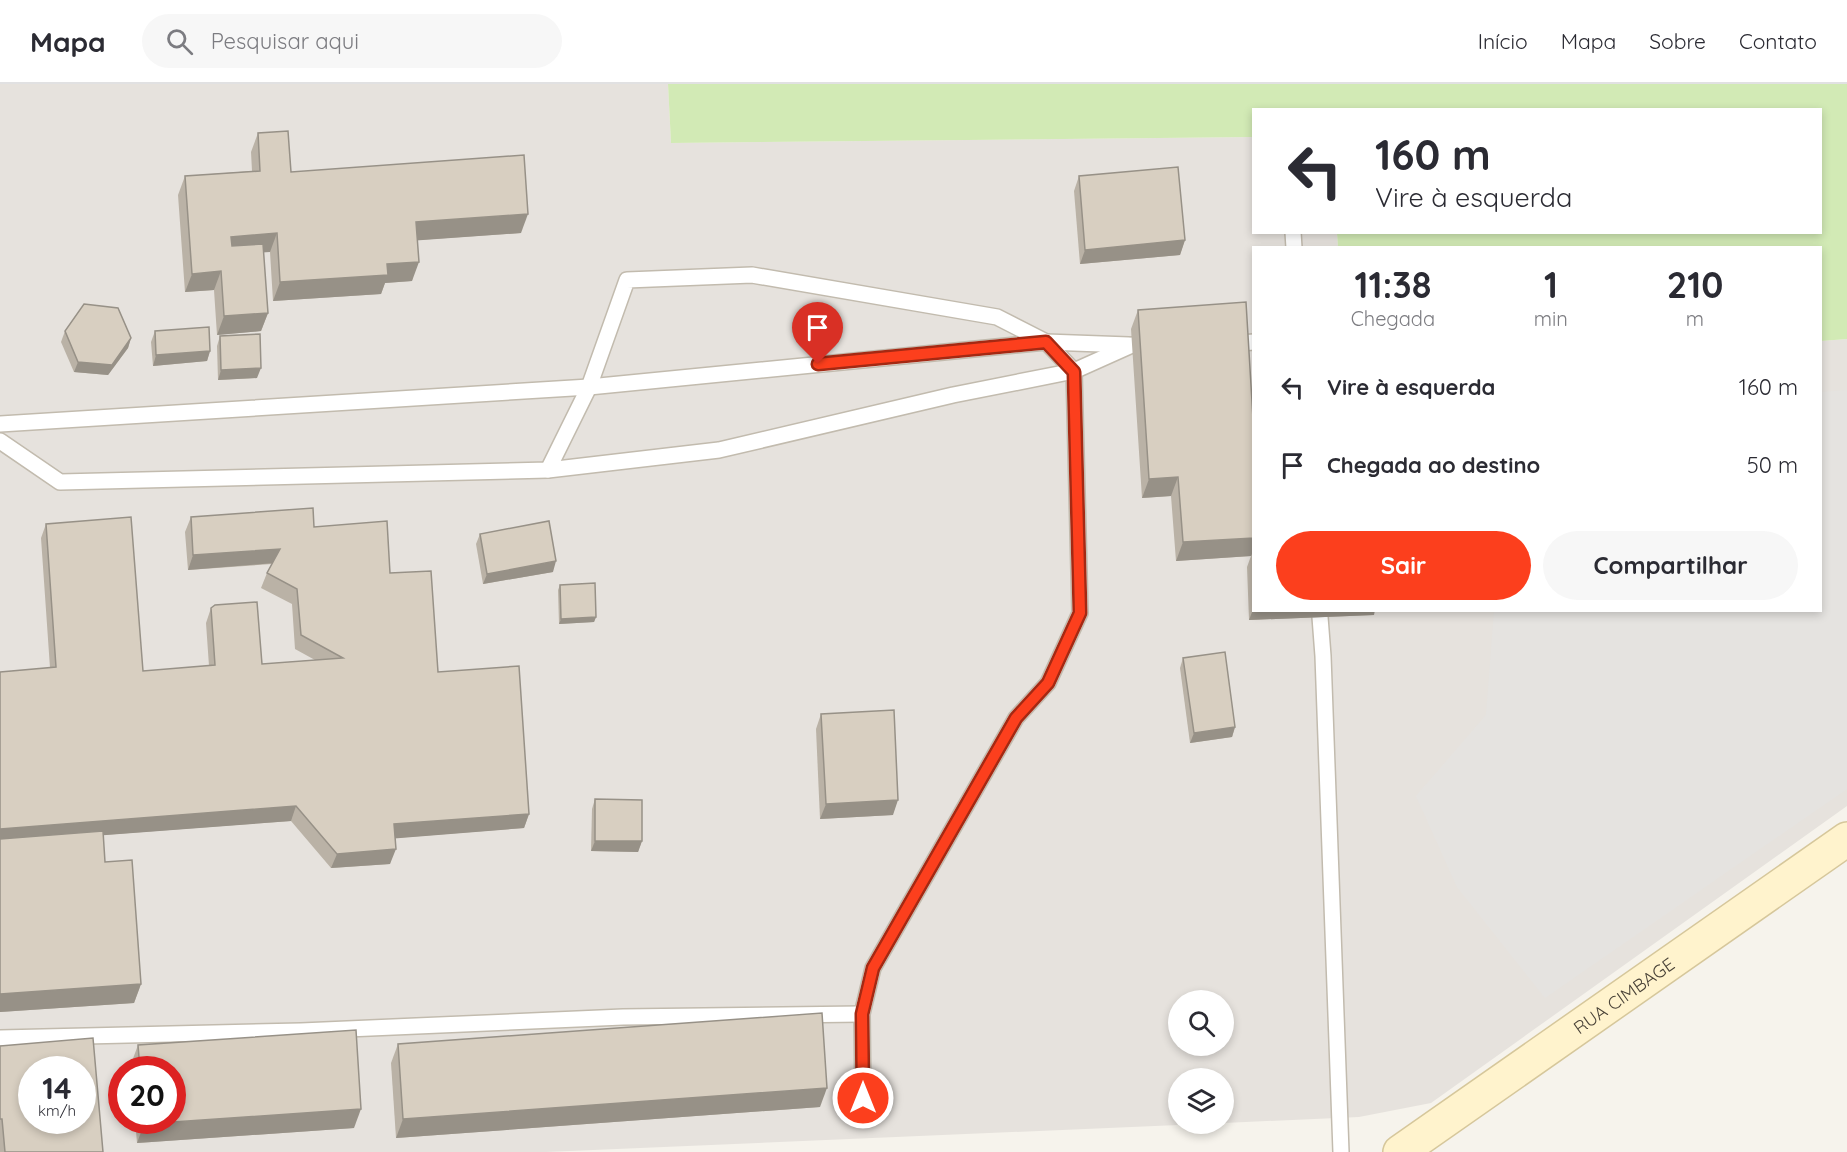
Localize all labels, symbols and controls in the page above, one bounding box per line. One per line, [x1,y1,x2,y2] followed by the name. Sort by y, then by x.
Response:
[142,14,562,68] search box
[30,24,106,59] text: Mapa
[163,25,196,58] icon: search
[211,27,359,55] text: Pesquisar aqui
[1478,28,1528,54] text: Início
[1561,28,1616,54] text: Mapa
[1649,28,1706,54] text: Sobre
[1739,28,1817,54] text: Contato
[1375,128,1491,181] text: 160 m
[1276,132,1354,210] icon: left
[1375,180,1572,214] text: Vire à esquerda
[1354,262,1431,307] text: 11:38
[1544,262,1558,307] text: 1
[1667,262,1723,307] text: 210
[792,302,843,364] pin
[1351,306,1435,331] text: Chegada
[1534,306,1568,331] text: min
[1686,306,1704,331] text: m
[801,311,834,344] icon: arrive
[1276,371,1309,404] icon: left
[1327,373,1495,401] text: Vire à esquerda
[1739,373,1798,401] text: 160 m
[1276,449,1309,482] icon: arrive
[1327,451,1540,479] text: Chegada ao destino
[1747,451,1798,479] text: 50 m
[1276,531,1531,600] button: Sair
[1543,531,1798,600] button: Compartilhar
[1569,952,1679,1039] street label: RUA CIMBAGE
[1168,990,1234,1134] map controls
[1168,990,1234,1056] button: search
[108,1056,186,1134] speed limit sign: 20
[831,1066,895,1130] position arrow
[1168,1068,1234,1134] button: layers
[42,1069,72,1107] text: 14
[38,1101,76,1120] text: km/h

